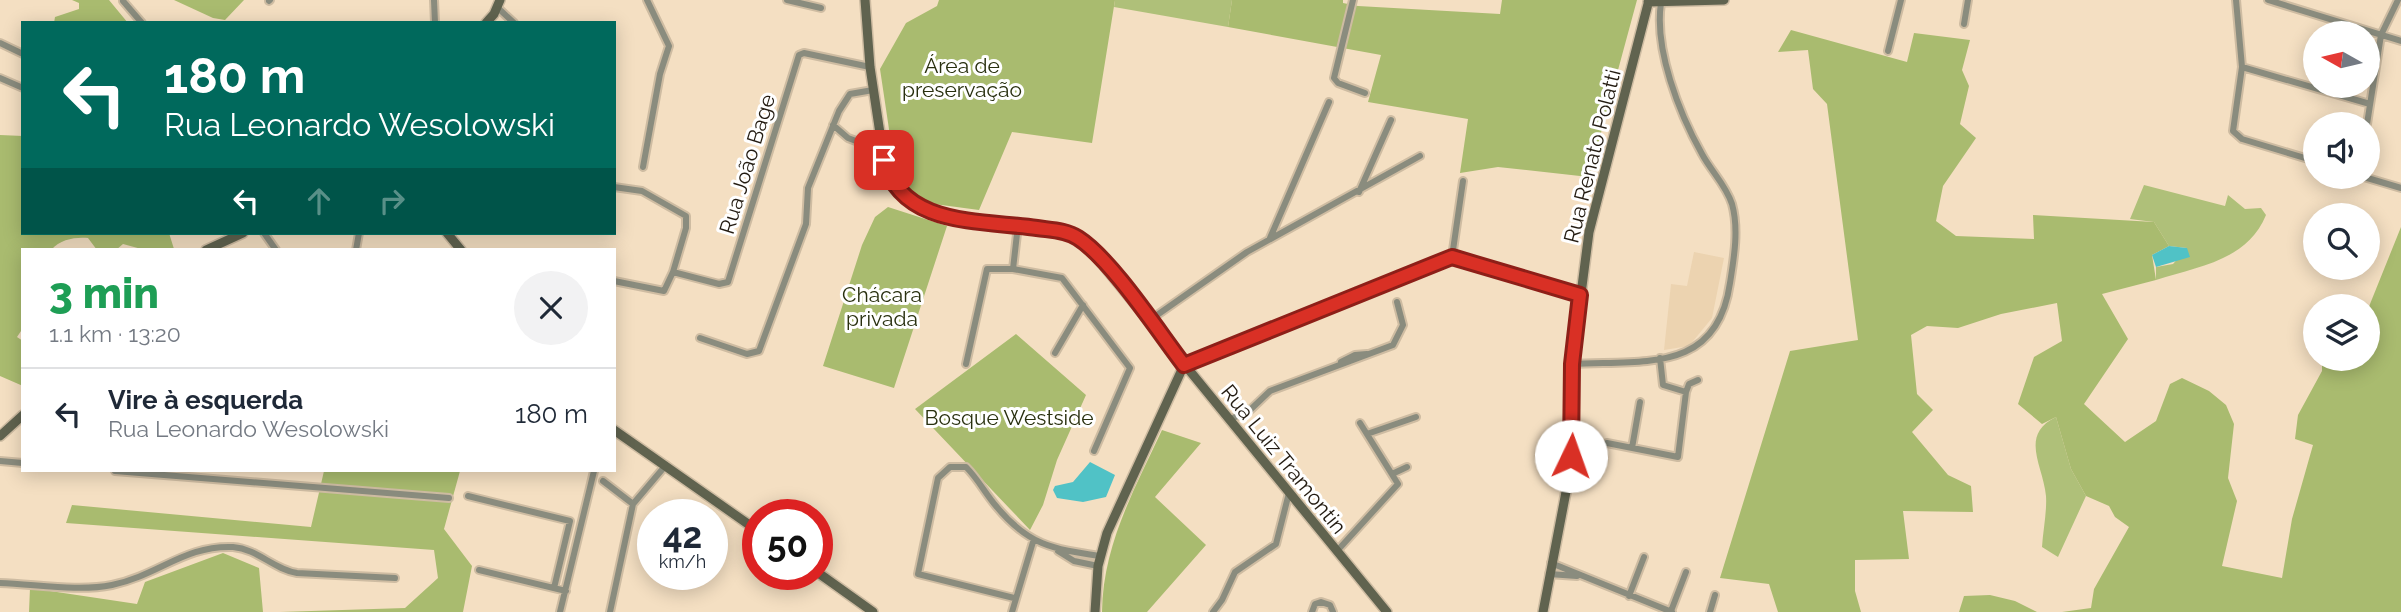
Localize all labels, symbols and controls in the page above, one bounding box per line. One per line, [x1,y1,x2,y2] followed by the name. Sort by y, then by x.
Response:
[2303,21,2380,98] north arrow
[2303,21,2380,371] map controls
[164,47,305,104] text: 180 m
[49,49,140,140] icon: left
[902,53,1022,102] park label: Área de preservação
[1558,67,1626,245] street label: Rua Renato Polatti
[714,91,780,237] street label: Rua João Bage
[164,106,555,143] text: Rua Leonardo Wesolowski
[2303,112,2380,189] button: sound
[854,130,914,190] pin
[865,141,903,179] icon: arrive
[227,182,265,220] icon: left
[300,182,338,220] icon: ahead
[373,182,411,220] icon: right
[2303,203,2380,280] button: search
[49,269,159,318] text: 3 min
[514,271,588,345] button: close
[842,282,922,331] park label: Chácara privada
[2303,294,2380,371] button: layers
[49,320,181,347] text: 1.1 km · 13:20
[1216,379,1352,539] street label: Rua Luiz Tramontin
[108,385,303,415] text: Vire à esquerda
[49,395,87,433] icon: left
[515,399,588,429] text: 180 m
[924,405,1094,430] park label: Bosque Westside
[108,415,389,442] text: Rua Leonardo Wesolowski
[1534,419,1608,493] position arrow
[742,499,833,590] speed limit sign: 50
[663,515,702,556] text: 42
[659,551,706,572] text: km/h

